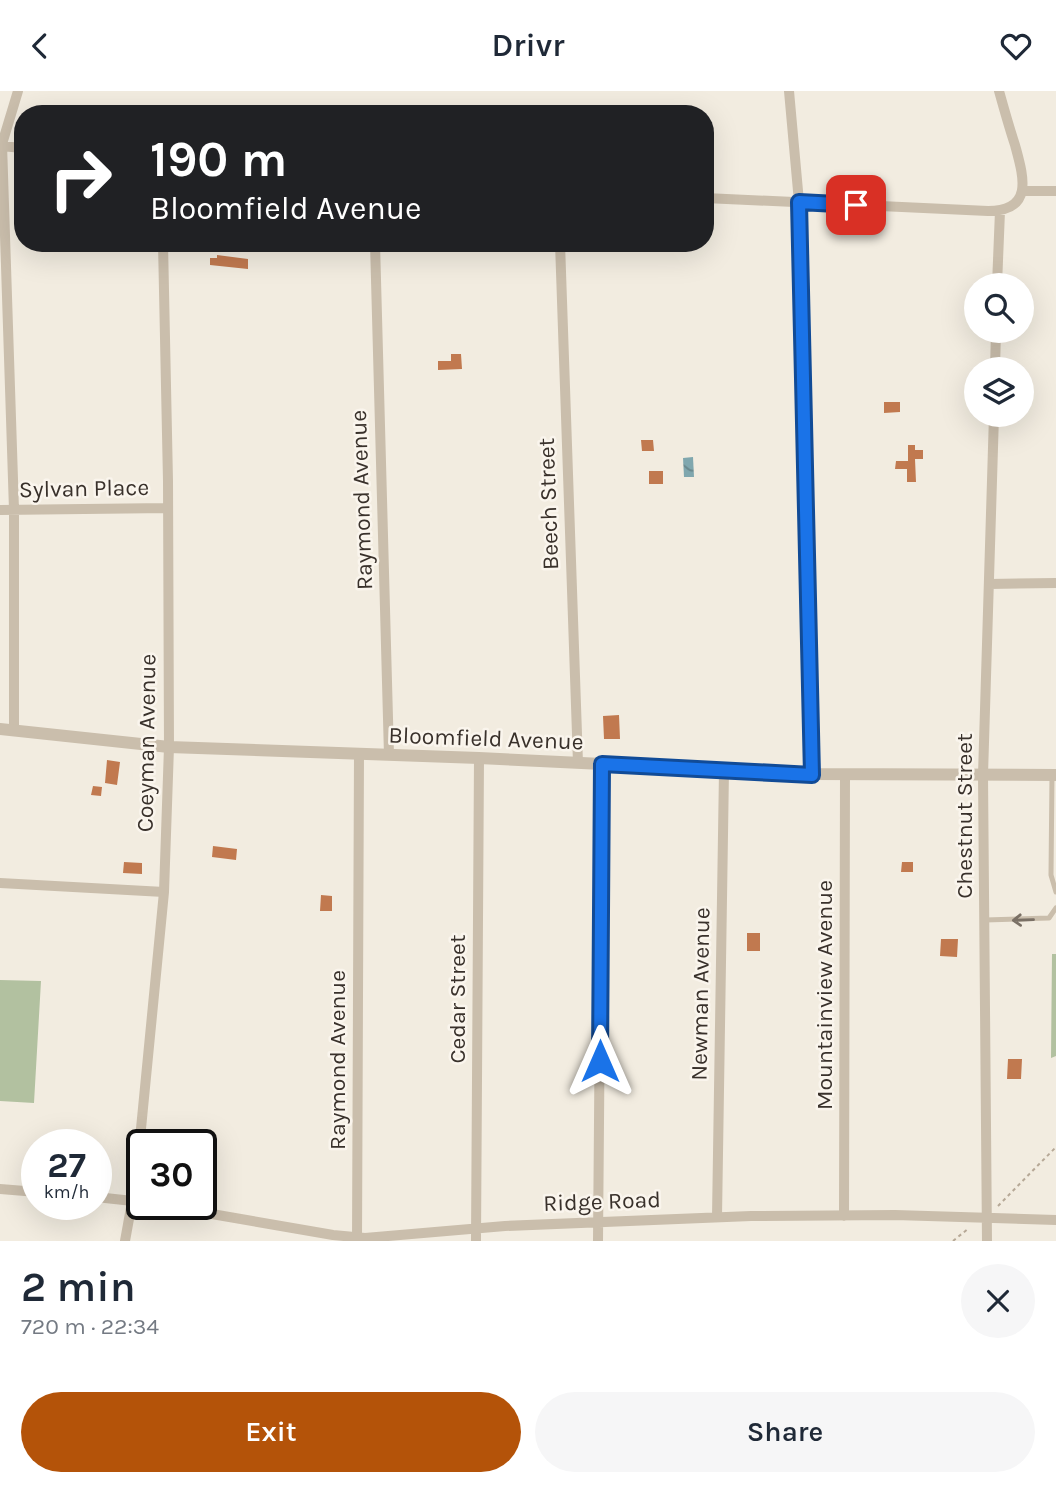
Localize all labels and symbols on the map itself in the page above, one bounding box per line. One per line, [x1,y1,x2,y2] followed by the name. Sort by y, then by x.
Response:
[826,175,886,235] pin
[345,409,378,591] street label: Raymond Avenue
[533,437,564,571] street label: Beech Street
[19,474,149,503] street label: Sylvan Place
[131,654,162,832] street label: Coeyman Avenue
[388,722,584,755] street label: Bloomfield Avenue
[951,733,978,899] street label: Chestnut Street
[811,880,838,1110] street label: Mountainview Avenue
[685,907,716,1081] street label: Newman Avenue
[1012,913,1035,926] one-way arrow
[444,934,471,1064] street label: Cedar Street
[324,970,351,1150] street label: Raymond Avenue
[563,1024,637,1098] position arrow
[126,1129,217,1220] speed limit sign: 30
[543,1186,661,1217] street label: Ridge Road

